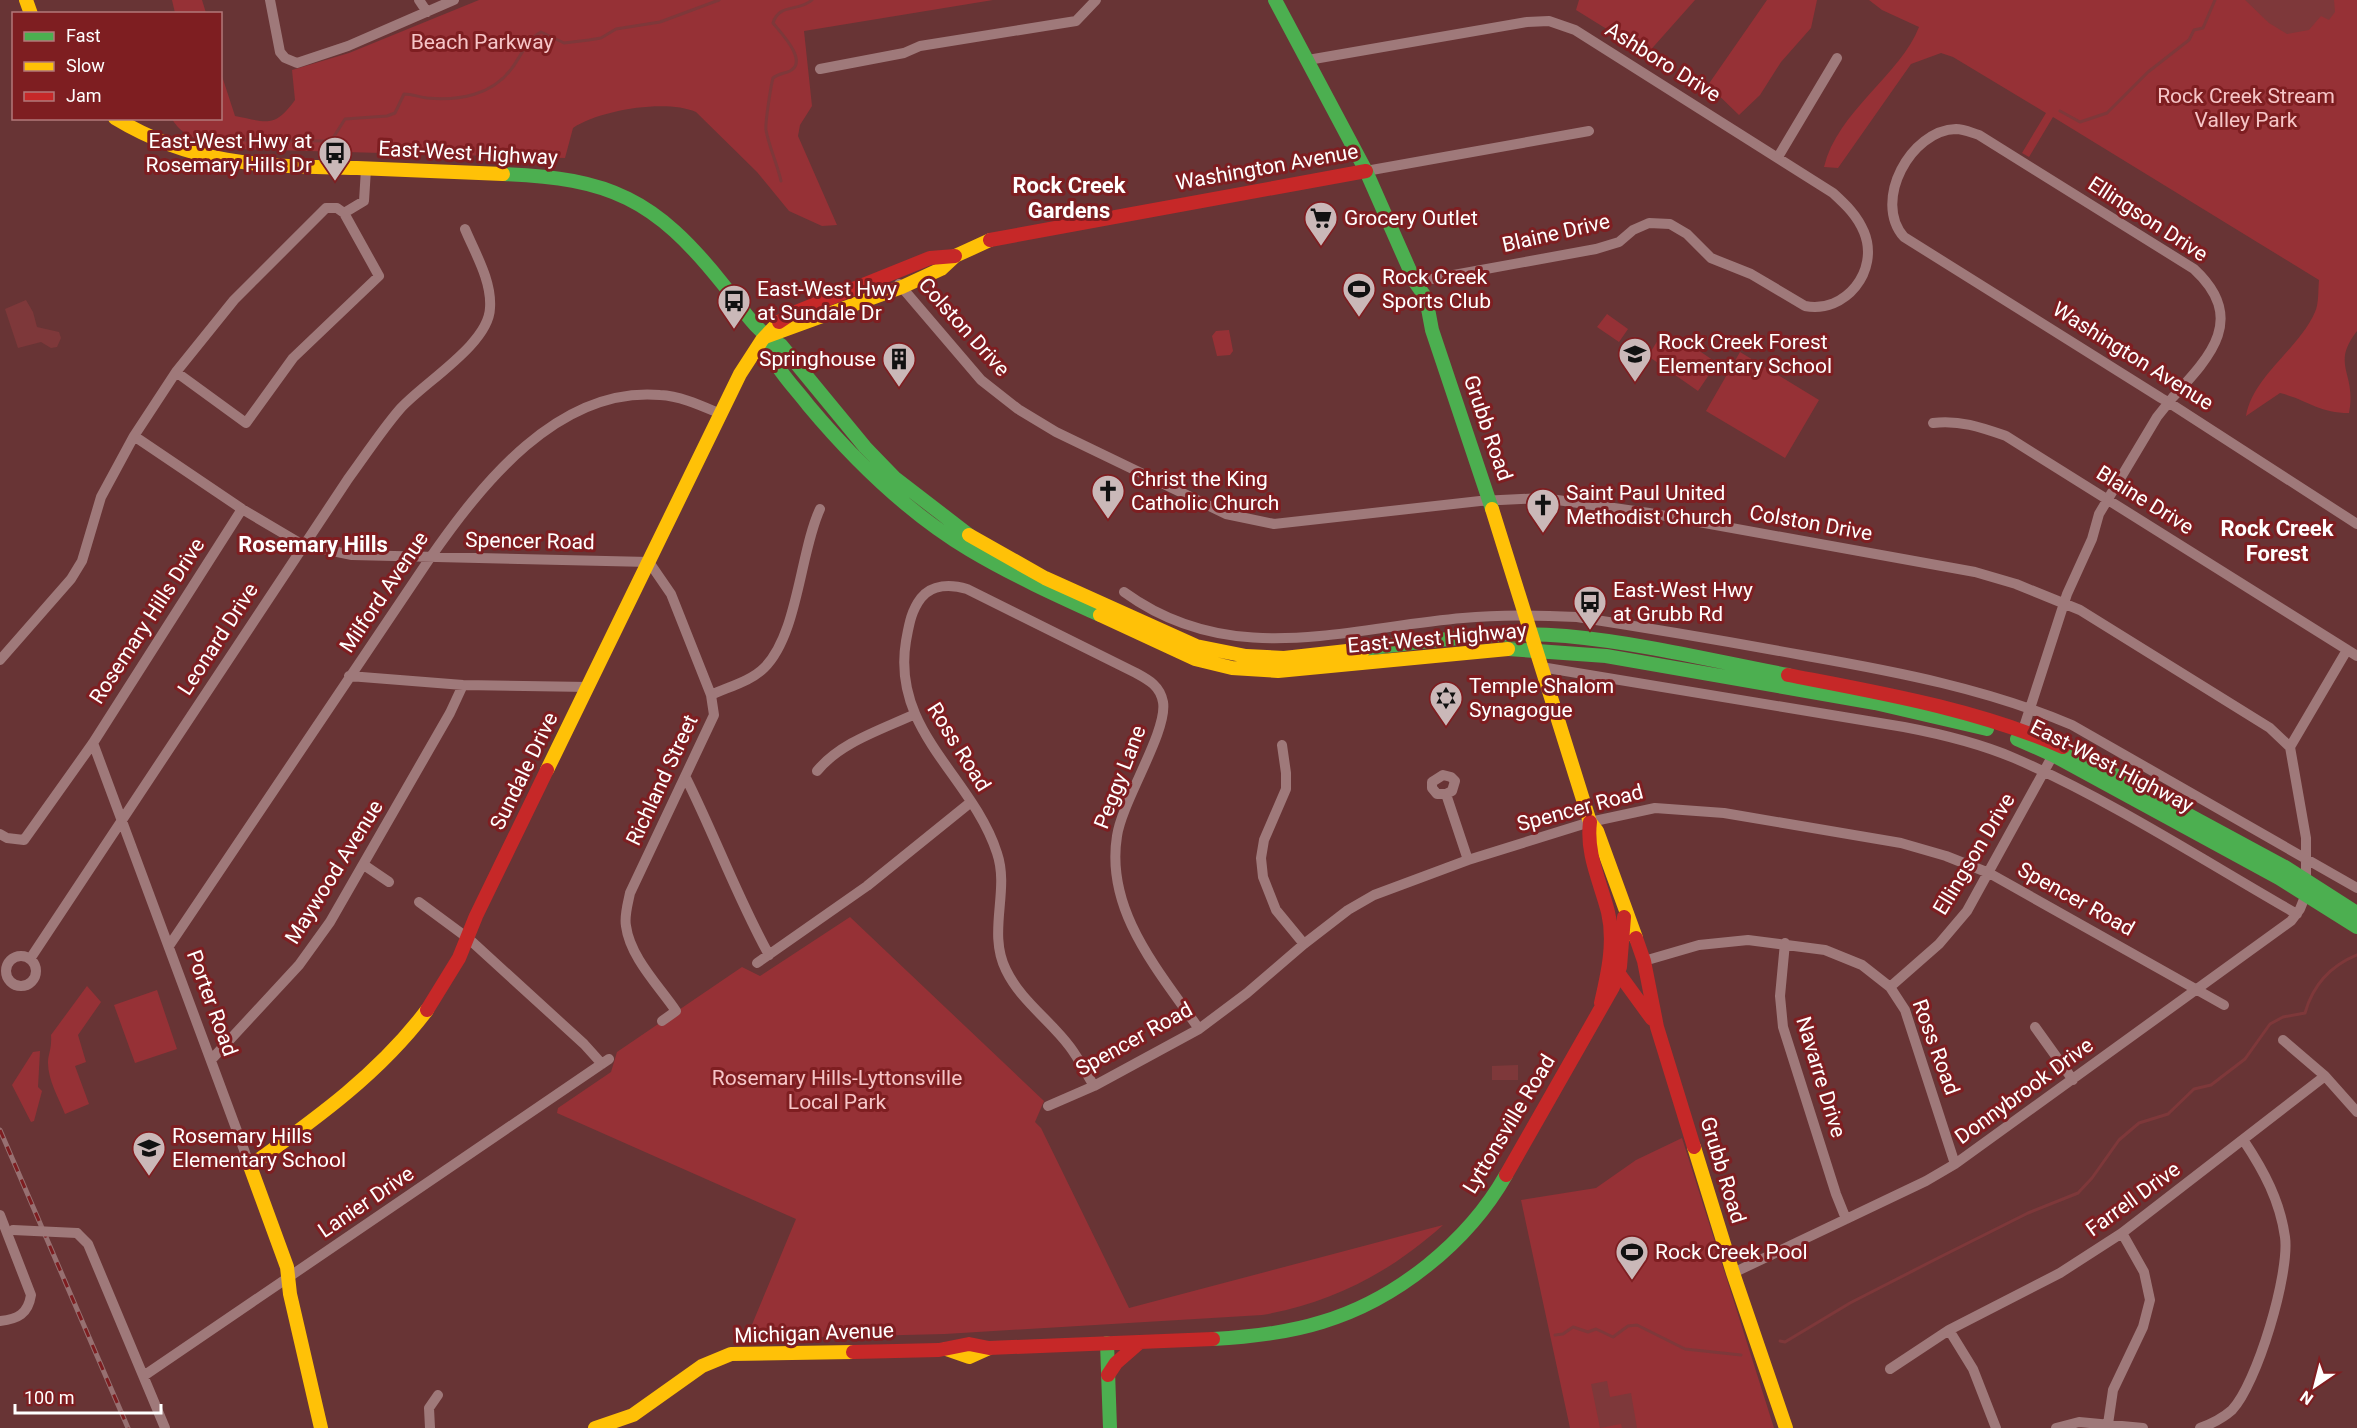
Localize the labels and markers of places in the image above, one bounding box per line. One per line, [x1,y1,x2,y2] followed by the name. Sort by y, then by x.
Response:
[146,129,312,177] place label: East-West Hwy at Rosemary Hills Dr
[317,135,353,182] bus stop icon: East-West Hwy at Rosemary Hills Dr
[1303,200,1339,247] supermarket icon: Grocery Outlet
[1344,206,1478,230] place label: Grocery Outlet
[1382,265,1491,313] place label: Rock Creek Sports Club
[1341,271,1377,318] sports icon: Rock Creek Sports Club
[757,277,897,325] place label: East-West Hwy at Sundale Dr
[716,283,752,330] bus stop icon: East-West Hwy at Sundale Dr
[1658,330,1832,378] place label: Rock Creek Forest Elementary School
[1617,336,1653,383] school or university icon: Rock Creek Forest Elementary School
[881,341,917,388] building icon: Springhouse
[759,347,876,371] place label: Springhouse
[1131,467,1279,515] place label: Christ the King Catholic Church
[1090,473,1126,520] church icon: Christ the King Catholic Church
[1566,481,1732,529] place label: Saint Paul United Methodist Church
[1525,487,1561,534] church icon: Saint Paul United Methodist Church
[1613,578,1753,626] place label: East-West Hwy at Grubb Rd
[1572,584,1608,631] bus stop icon: East-West Hwy at Grubb Rd
[1469,674,1614,722] place label: Temple Shalom Synagogue
[1428,680,1464,727] synagogue icon: Temple Shalom Synagogue
[172,1124,346,1172] place label: Rosemary Hills Elementary School
[131,1130,167,1177] school or university icon: Rosemary Hills Elementary School
[1614,1234,1650,1281] sports icon: Rock Creek Pool
[1655,1240,1808,1264] place label: Rock Creek Pool

